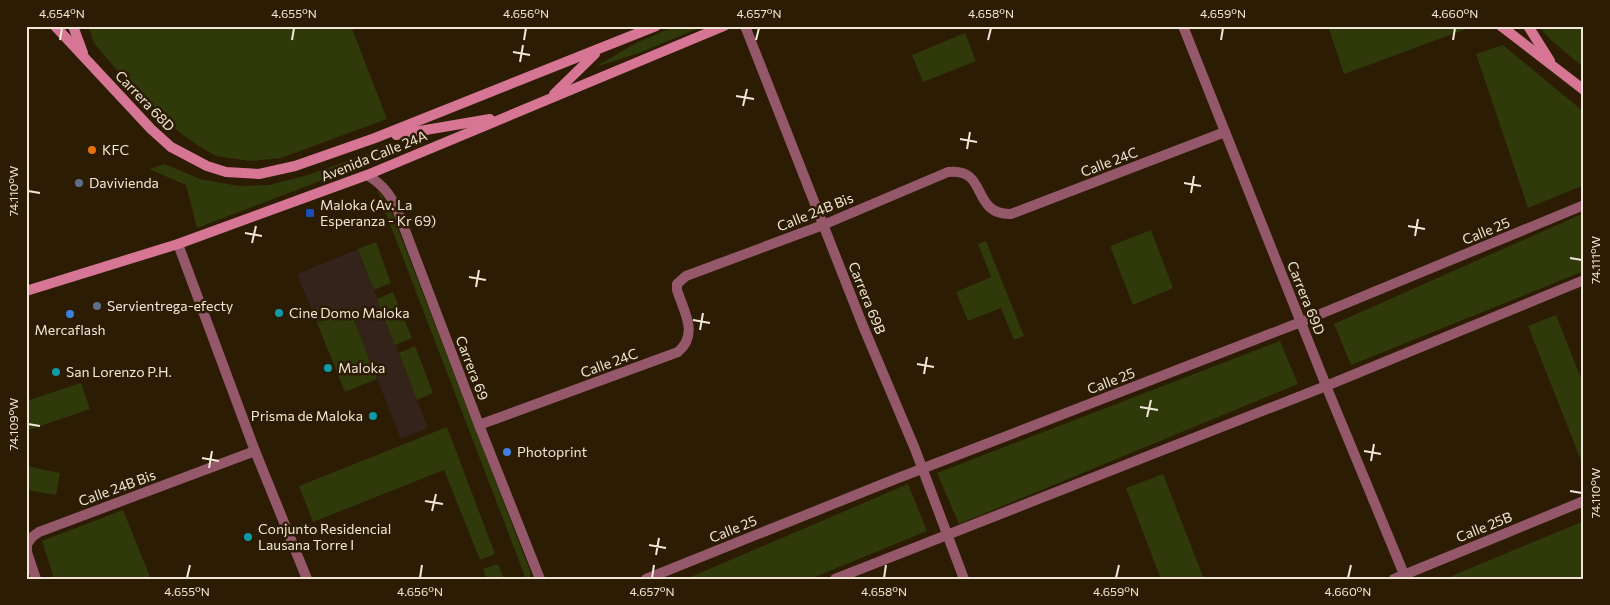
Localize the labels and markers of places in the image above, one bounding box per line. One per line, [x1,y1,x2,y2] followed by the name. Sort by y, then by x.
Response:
[102,141,129,158] place label: KFC
[86,144,98,156] marker: KFC
[89,174,159,191] place label: Davivienda
[73,177,85,189] marker: Davivienda
[320,196,436,229] place label: Maloka (Av. La Esperanza - Kr 69)
[304,207,316,219] marker: Maloka (Av. La Esperanza - Kr 69)
[107,297,233,314] place label: Servientrega-efecty
[91,300,103,312] marker: Servientrega-efecty
[289,304,410,321] place label: Cine Domo Maloka
[273,307,285,319] marker: Cine Domo Maloka
[64,308,76,320] marker: Mercaflash
[34,321,106,338] place label: Mercaflash
[338,359,385,376] place label: Maloka
[322,362,334,374] marker: Maloka
[66,363,172,380] place label: San Lorenzo P.H.
[50,366,62,378] marker: San Lorenzo P.H.
[251,407,363,424] place label: Prisma de Maloka
[367,410,379,422] marker: Prisma de Maloka
[517,443,588,460] place label: Photoprint
[501,446,513,458] marker: Photoprint
[258,520,391,553] place label: Conjunto Residencial Lausana Torre I
[242,531,254,543] marker: Conjunto Residencial Lausana Torre I

